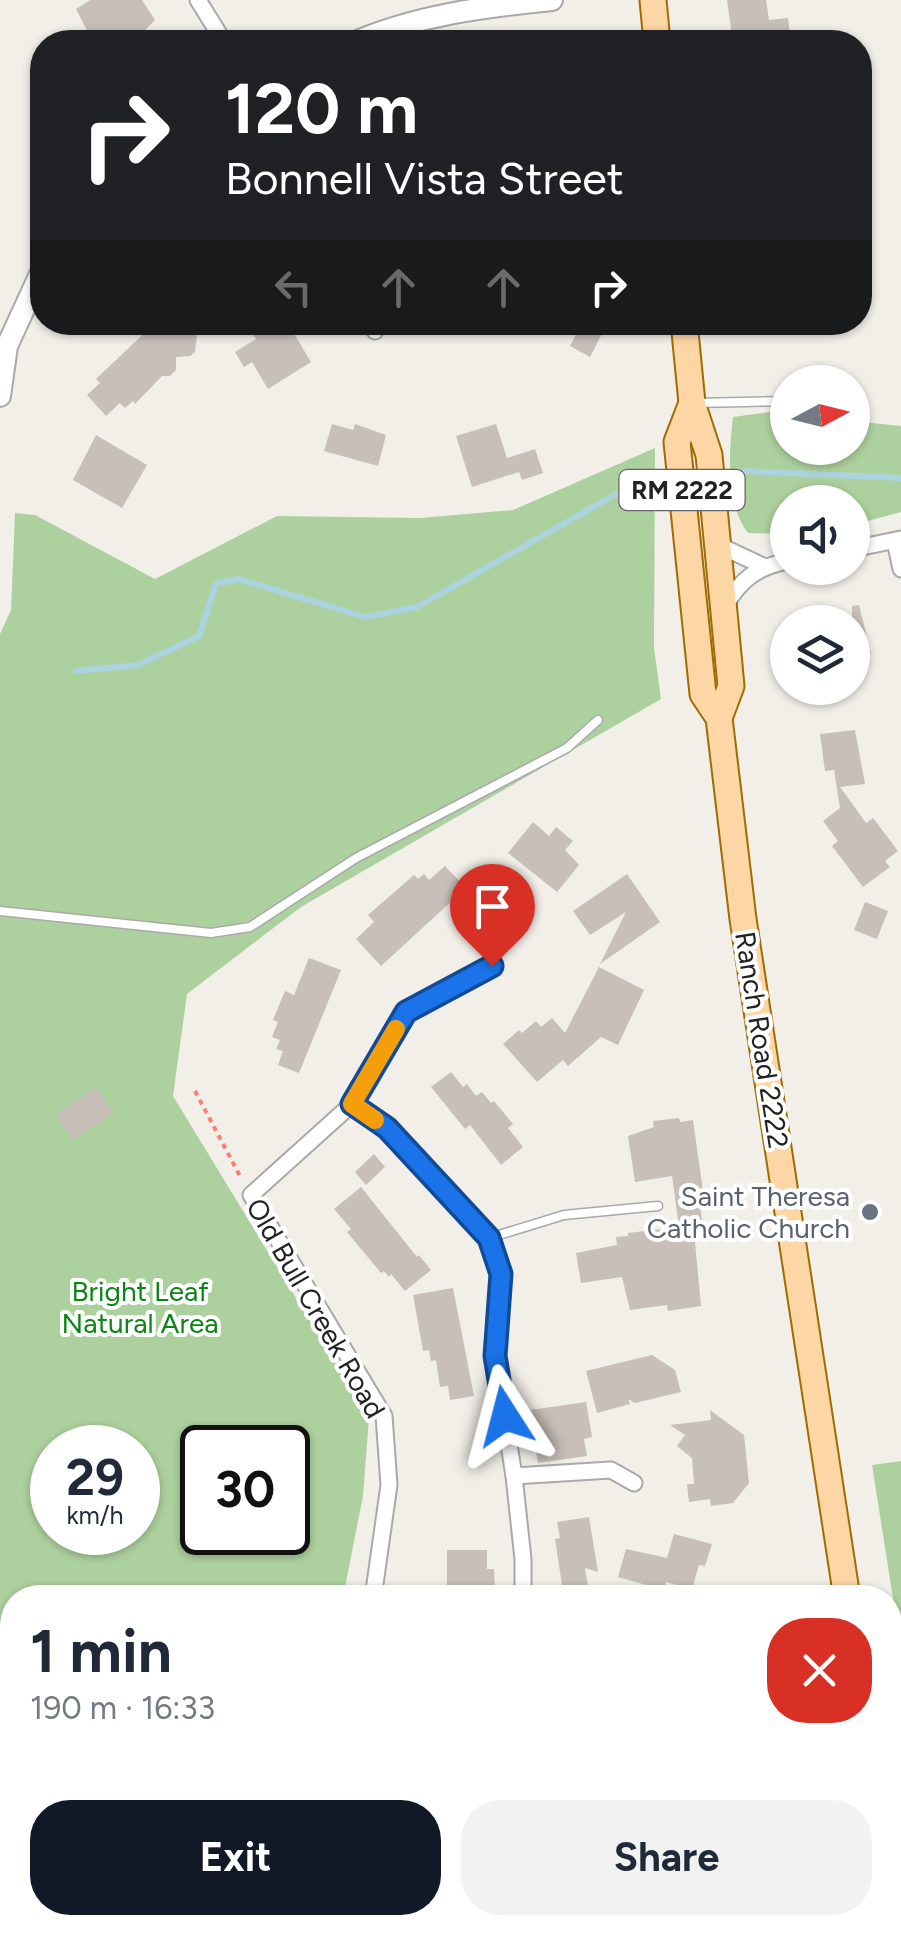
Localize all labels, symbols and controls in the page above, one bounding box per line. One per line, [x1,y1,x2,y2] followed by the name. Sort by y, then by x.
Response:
[225,66,418,151] text: 120 m
[60,70,190,200] icon: right
[225,151,624,205] text: Bonnell Vista Street
[266,260,321,315] icon: left
[371,260,426,315] icon: ahead
[476,260,531,315] icon: ahead
[581,260,636,315] icon: right
[770,365,870,465] north arrow
[770,365,870,705] map controls
[620,470,744,510] road number: RM 2222
[770,485,870,585] button: sound
[770,605,870,705] button: layers
[450,864,535,967] pin
[465,879,520,934] icon: arrive
[728,929,796,1151] street label: Ranch Road 2222
[647,1179,850,1245] place label: Saint Theresa Catholic Church
[239,1192,393,1424] street label: Old Bull Creek Road
[859,1201,881,1223] marker: Saint Theresa Catholic Church
[62,1274,218,1340] park label: Bright Leaf Natural Area
[453,1364,557,1468] position arrow
[180,1425,310,1555] speed limit sign: 30
[66,1447,124,1508] text: 29
[66,1500,124,1530] text: km/h
[30,1615,172,1687] text: 1 min
[767,1618,872,1723] button: close
[30,1689,215,1727] text: 190 m · 16:33
[30,1800,441,1915] button: Exit
[461,1800,872,1915] button: Share

